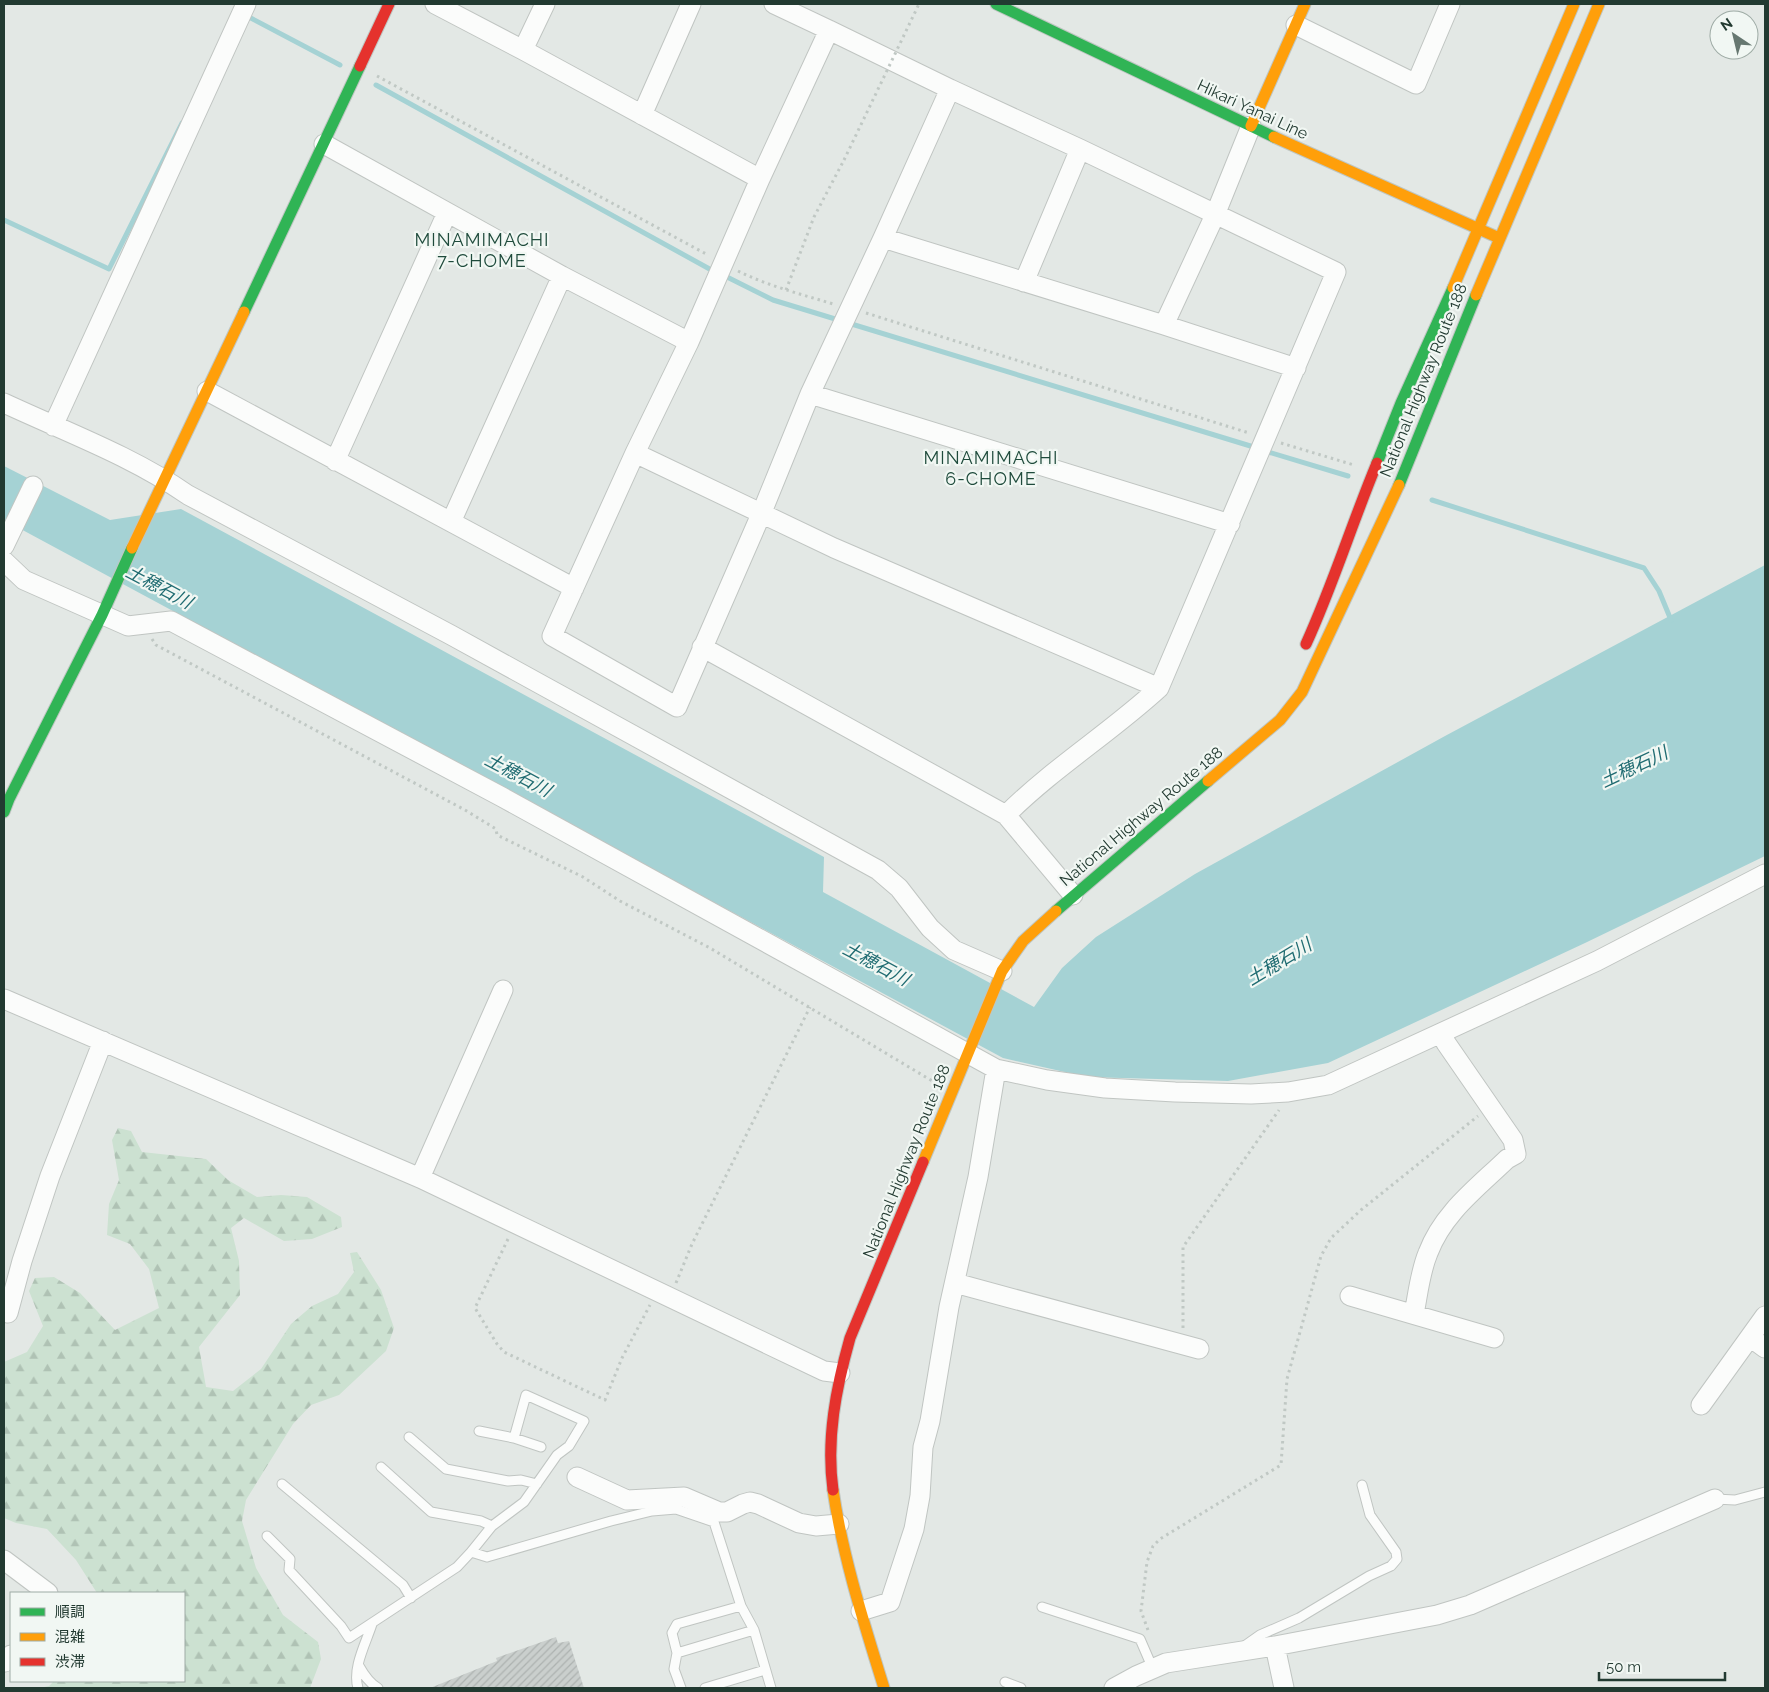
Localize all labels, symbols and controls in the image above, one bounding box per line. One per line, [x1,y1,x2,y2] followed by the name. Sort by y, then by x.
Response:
[1709,10,1759,60] north arrow
[1718,15,1736,34] text: N
[1194,75,1311,143] street label: Hikari Yanai Line
[414,229,550,271] district label: MINAMIMACHI 7-CHOME
[1376,281,1471,480] street label: National Highway Route 188
[923,447,1059,489] district label: MINAMIMACHI 6-CHOME
[123,560,198,614] water label: 土穂石川
[1597,741,1673,791] water label: 土穂石川
[1056,743,1227,890] street label: National Highway Route 188
[482,748,557,802] water label: 土穂石川
[1242,933,1317,989] water label: 土穂石川
[840,937,915,991] water label: 土穂石川
[859,1062,954,1261] street label: National Highway Route 188
[10,1592,185,1682] legend
[55,1603,85,1621] text: 順調
[55,1628,85,1646] text: 混雑
[1599,1650,1725,1682] scale bar
[55,1653,85,1671] text: 渋滞
[1606,1658,1641,1676] text: 50 m

